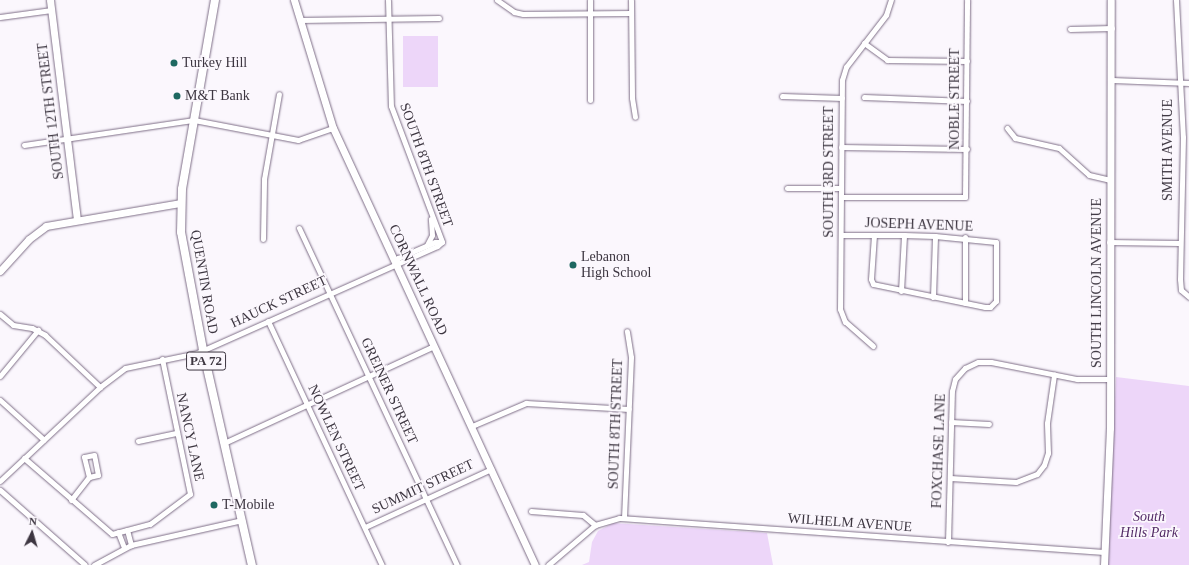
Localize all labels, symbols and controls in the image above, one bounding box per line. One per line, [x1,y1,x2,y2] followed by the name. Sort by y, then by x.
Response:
[34,42,68,180] street label: SOUTH 12TH STREET
[947,48,963,150] street label: NOBLE STREET
[182,55,247,71] place label: Turkey Hill
[169,58,179,68] marker: Turkey Hill
[185,88,250,104] place label: M&T Bank
[172,91,182,101] marker: M&T Bank
[1160,99,1176,201] street label: SMITH AVENUE
[396,101,456,229] street label: SOUTH 8TH STREET
[821,106,837,238] street label: SOUTH 3RD STREET
[1089,198,1105,368] street label: SOUTH LINCOLN AVENUE
[864,215,974,235] street label: JOSEPH AVENUE
[385,222,451,338] street label: CORNWALL ROAD
[187,229,221,335] street label: QUENTIN ROAD
[581,249,651,282] place label: Lebanon High School
[568,260,578,270] marker: Lebanon High School
[228,272,330,332] street label: HAUCK STREET
[357,335,421,447] street label: GREINER STREET
[185,350,227,372] road number: PA 72
[605,358,627,490] street label: SOUTH 8TH STREET
[304,382,368,494] street label: NOWLEN STREET
[172,391,208,483] street label: NANCY LANE
[929,393,949,509] street label: FOXCHASE LANE
[369,456,477,518] street label: SUMMIT STREET
[222,497,274,513] place label: T-Mobile
[209,500,219,510] marker: T-Mobile
[1120,509,1178,542] park label: South Hills Park
[787,510,913,536] street label: WILHELM AVENUE
[12,513,52,553] north arrow
[29,515,38,527] text: N

